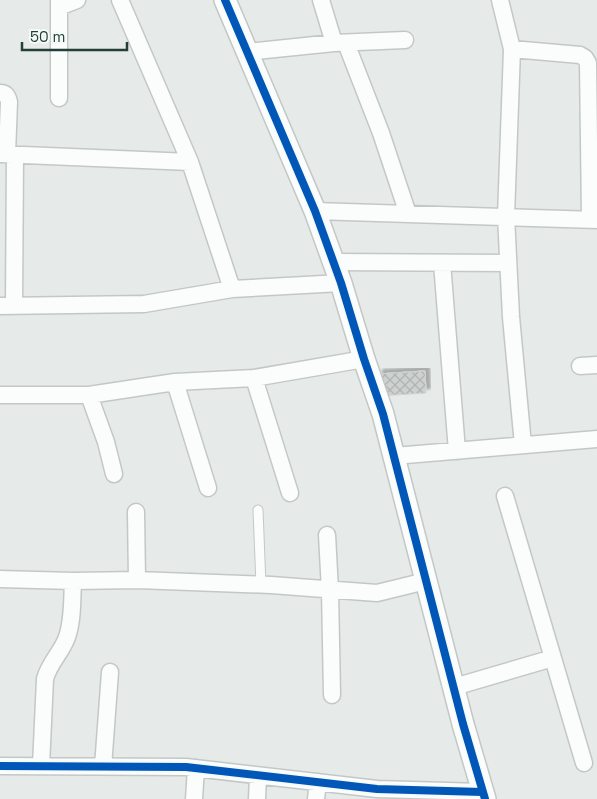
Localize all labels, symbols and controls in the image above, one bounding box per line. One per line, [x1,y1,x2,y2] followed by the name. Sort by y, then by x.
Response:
[22,20,128,52] scale bar
[30,27,65,46] text: 50 m

